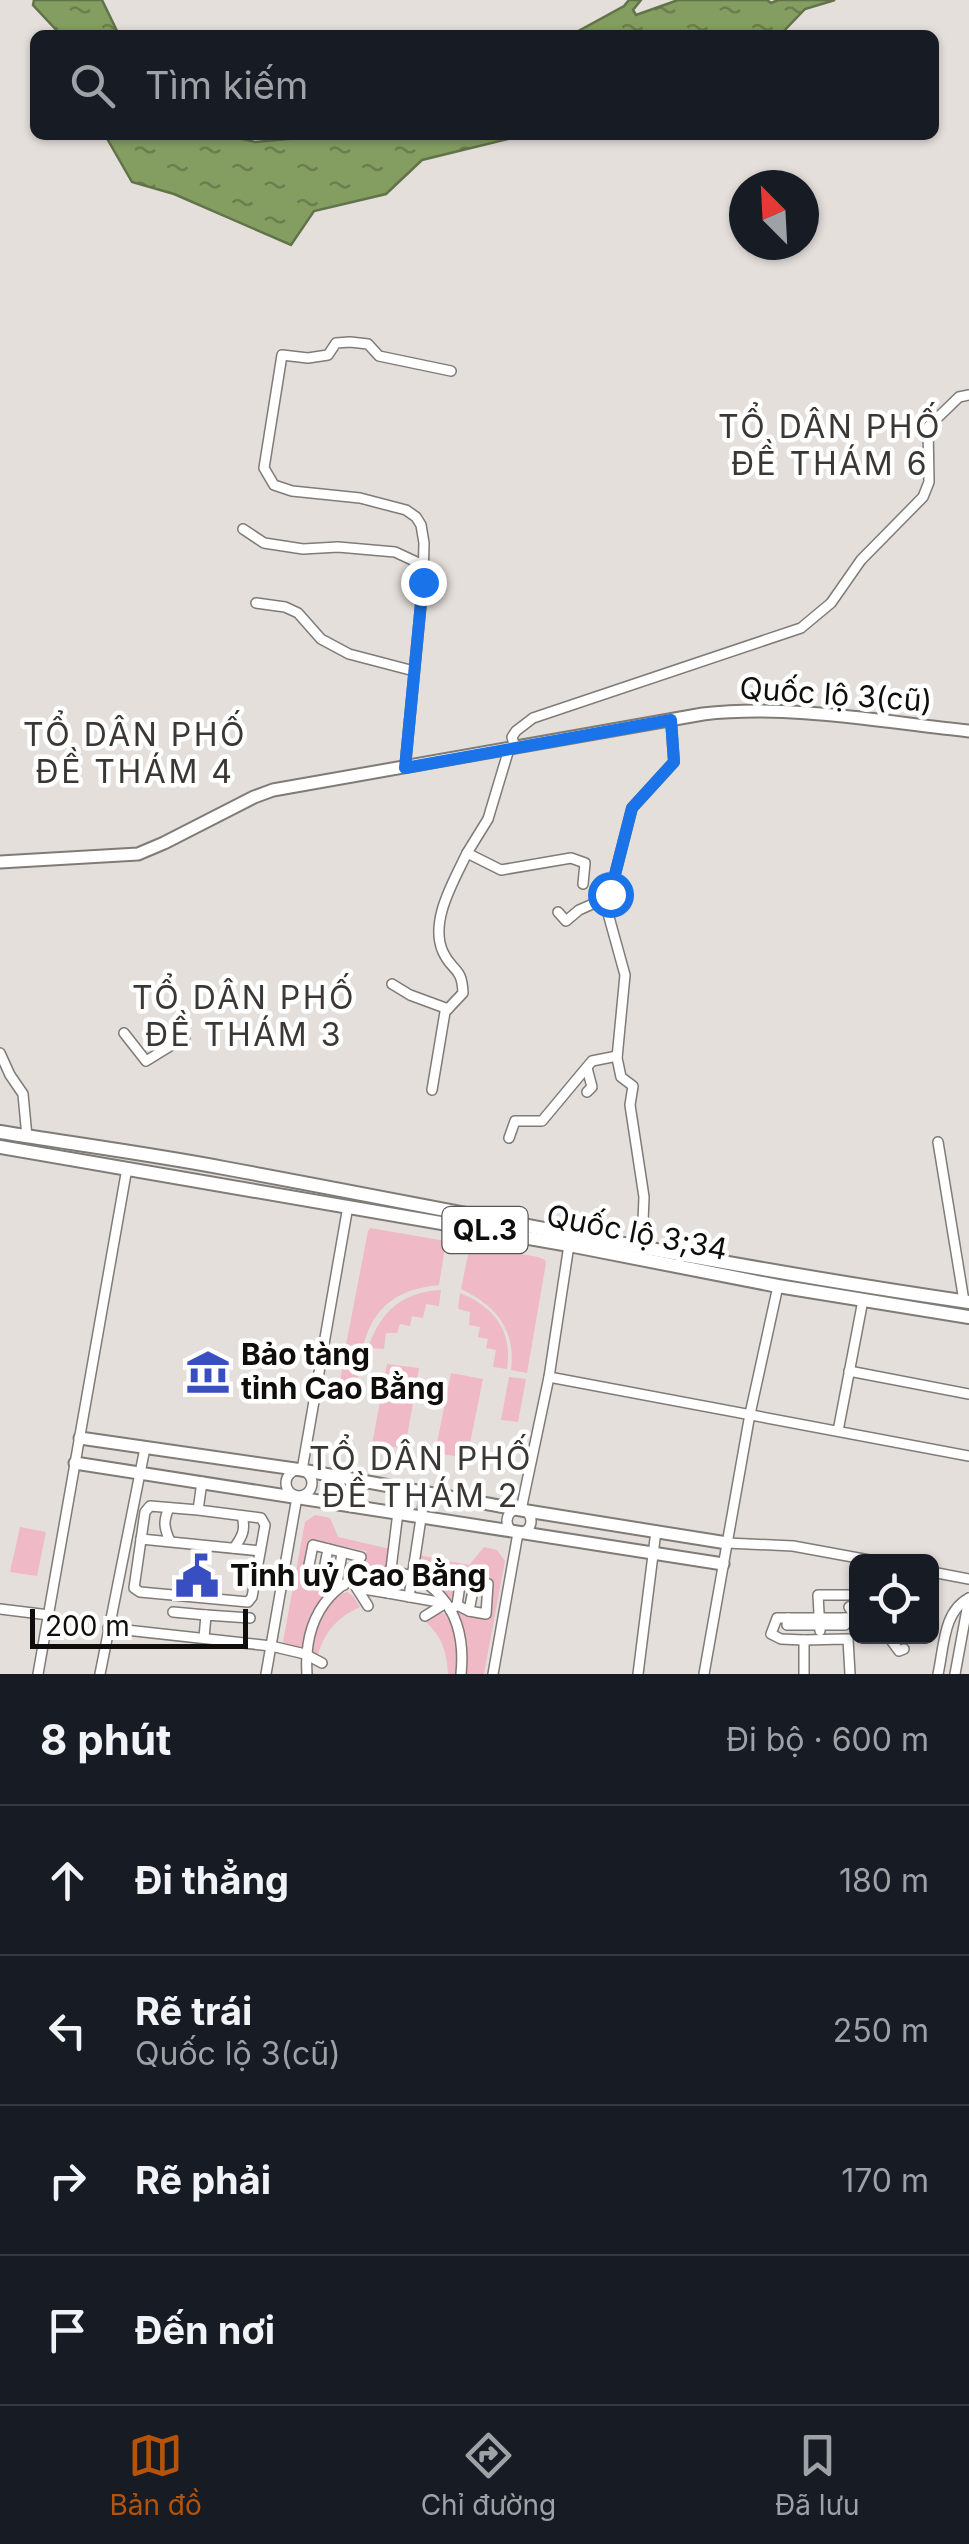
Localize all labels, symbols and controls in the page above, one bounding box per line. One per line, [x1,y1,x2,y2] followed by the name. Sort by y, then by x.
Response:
[30,30,939,140] search box
[65,58,120,113] icon: search
[145,62,308,108] text: Tìm kiếm
[729,170,819,260] north arrow
[718,402,942,483] district label: TỔ DÂN PHỐ ĐỀ THÁM 6
[401,560,447,606] route end
[739,669,934,719] street label: Quốc lộ 3(cũ)
[23,710,247,791] district label: TỔ DÂN PHỐ ĐỀ THÁM 4
[588,872,634,918] route start
[132,973,356,1054] district label: TỔ DÂN PHỐ ĐỀ THÁM 3
[544,1197,731,1267] street label: Quốc lộ 3;34
[442,1207,528,1253] road number: QL.3
[241,1336,445,1406] place label: Bảo tàng tỉnh Cao Bằng
[184,1348,232,1396] museum icon: Bảo tàng tỉnh Cao Bằng
[309,1434,533,1515] district label: TỔ DÂN PHỐ ĐỀ THÁM 2
[173,1552,221,1600] public building icon: Tỉnh uỷ Cao Bằng
[849,1554,939,1644] map controls
[849,1554,939,1644] button: locate
[230,1557,486,1593] place label: Tỉnh uỷ Cao Bằng
[30,1604,248,1648] scale bar
[45,1609,130,1643] text: 200 m
[40,1714,171,1765] text: 8 phút
[726,1720,929,1759] text: Đi bộ · 600 m
[40,1853,95,1908] icon: ahead
[135,1857,289,1903] text: Đi thẳng
[839,1861,929,1900] text: 180 m
[135,1988,252,2034] text: Rẽ trái
[40,2003,95,2058] icon: left
[833,2011,929,2050] text: 250 m
[135,2034,341,2073] text: Quốc lộ 3(cũ)
[40,2153,95,2208] icon: right
[135,2157,271,2203] text: Rẽ phải
[841,2161,929,2200] text: 170 m
[40,2303,95,2358] icon: arrive
[135,2307,275,2353] text: Đến nơi
[109,2428,202,2522] tab: Bản đồ
[421,2428,556,2522] tab: Chỉ đường
[775,2428,860,2522] tab: Đã lưu

